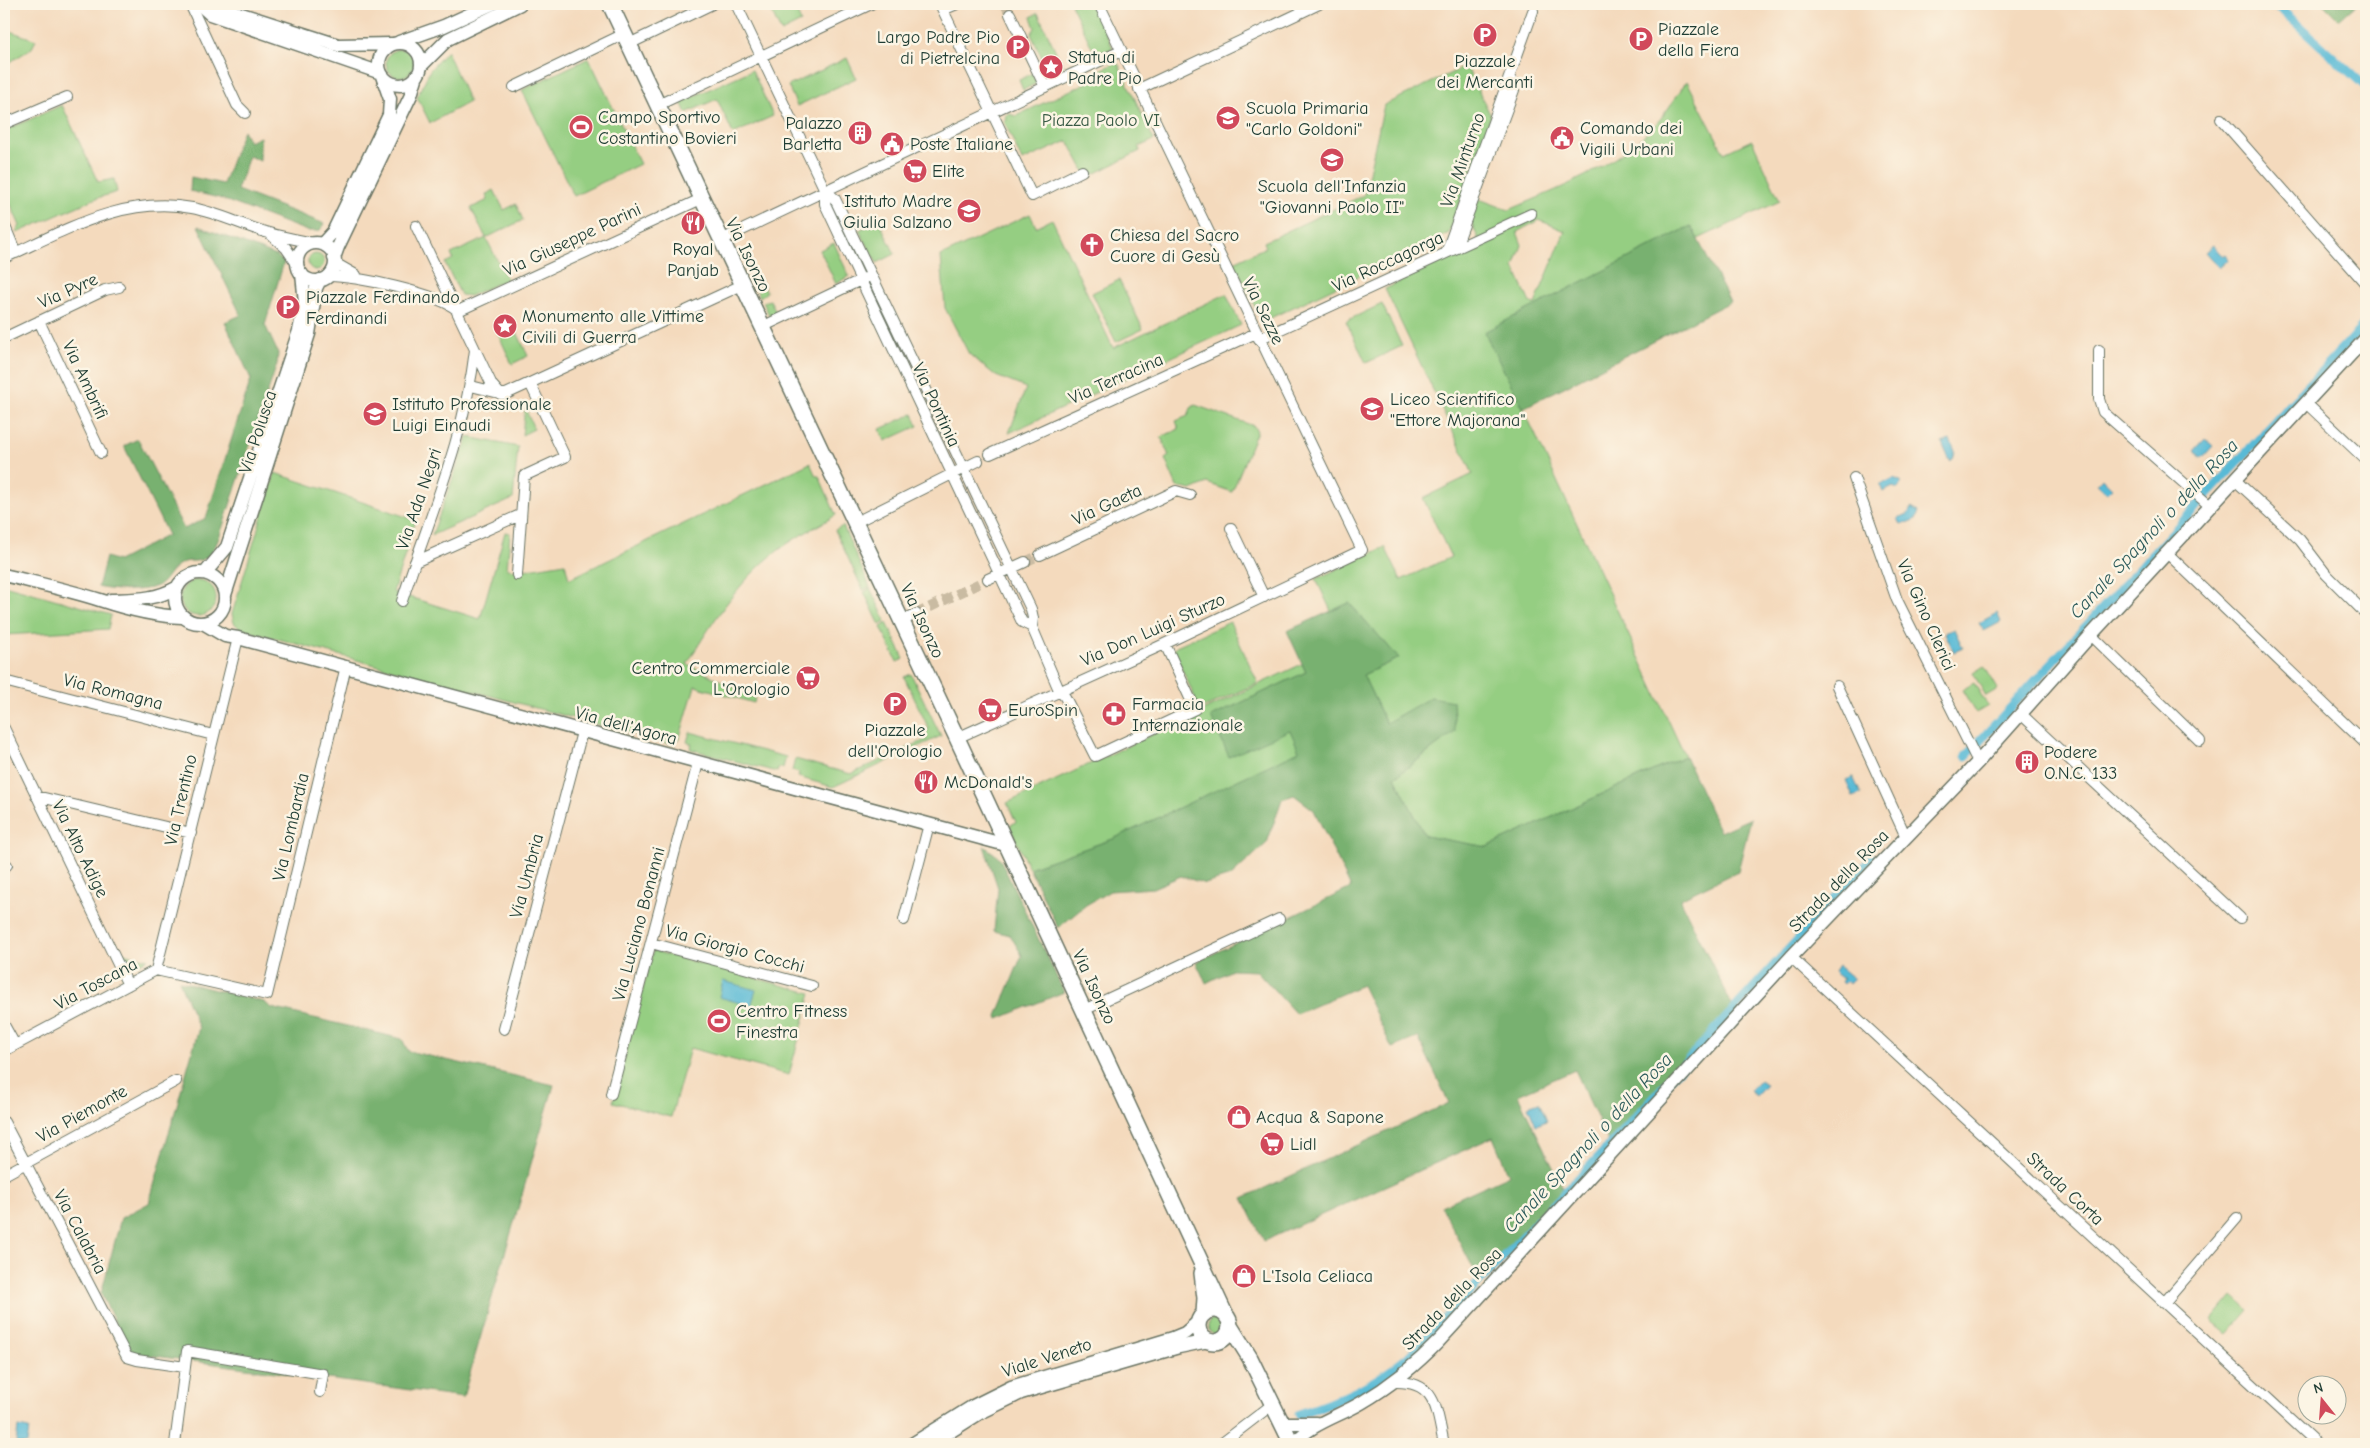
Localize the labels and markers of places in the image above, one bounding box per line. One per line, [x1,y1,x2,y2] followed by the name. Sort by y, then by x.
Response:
[1658,19,1739,61] place label: Piazzale della Fiera
[1472,22,1498,48] parking icon: Piazzale dei Mercanti
[1628,26,1654,52] parking icon: Piazzale della Fiera
[877,27,1000,69] place label: Largo Padre Pio di Pietrelcina
[1005,34,1031,60] parking icon: Largo Padre Pio di Pietrelcina
[1068,47,1142,89] place label: Statua di Padre Pio
[1437,51,1533,93] place label: Piazzale dei Mercanti
[1038,54,1064,80] place icon: Statua di Padre Pio
[1246,98,1369,140] place label: Scuola Primaria "Carlo Goldoni"
[1215,105,1241,131] school or university icon: Scuola Primaria "Carlo Goldoni"
[598,107,737,149] place label: Campo Sportivo Costantino Bovieri
[782,113,842,155] place label: Palazzo Barletta
[568,114,594,140] sports icon: Campo Sportivo Costantino Bovieri
[1580,118,1682,160] place label: Comando dei Vigili Urbani
[847,120,873,146] building icon: Palazzo Barletta
[1549,125,1575,151] public building icon: Comando dei Vigili Urbani
[879,131,905,157] public building icon: Poste Italiane
[910,134,1013,155] place label: Poste Italiane
[1319,147,1345,173] school or university icon: Scuola dell'Infanzia "Giovanni Paolo II"
[902,158,928,184] supermarket icon: Elite
[932,161,965,182] place label: Elite
[1258,176,1406,218] place label: Scuola dell'Infanzia "Giovanni Paolo II"
[843,191,952,233] place label: Istituto Madre Giulia Salzano
[956,198,982,224] school or university icon: Istituto Madre Giulia Salzano
[680,210,706,236] restaurant icon: Royal Panjab
[1110,225,1239,267] place label: Chiesa del Sacro Cuore di Gesù
[1079,232,1105,258] church icon: Chiesa del Sacro Cuore di Gesù
[667,239,719,281] place label: Royal Panjab
[306,287,460,329] place label: Piazzale Ferdinando Ferdinandi
[275,294,301,320] parking icon: Piazzale Ferdinando Ferdinandi
[522,306,704,348] place label: Monumento alle Vittime Civili di Guerra
[492,313,518,339] place icon: Monumento alle Vittime Civili di Guerra
[1390,389,1525,431] place label: Liceo Scientifico "Ettore Majorana"
[392,394,551,436] place label: Istituto Professionale Luigi Einaudi
[1359,396,1385,422] school or university icon: Liceo Scientifico "Ettore Majorana"
[362,401,388,427] school or university icon: Istituto Professionale Luigi Einaudi
[631,658,790,700] place label: Centro Commerciale L'Orologio
[795,665,821,691] supermarket icon: Centro Commerciale L'Orologio
[882,691,908,717] parking icon: Piazzale dell'Orologio
[1132,694,1243,736] place label: Farmacia Internazionale
[977,697,1003,723] supermarket icon: EuroSpin
[1008,700,1078,721] place label: EuroSpin
[1101,701,1127,727] pharmacy icon: Farmacia Internazionale
[848,720,942,762] place label: Piazzale dell'Orologio
[2044,742,2117,784] place label: Podere O.N.C. 133
[2014,749,2040,775] building icon: Podere O.N.C. 133
[913,769,939,795] restaurant icon: McDonald's
[944,772,1032,793] place label: McDonald's
[736,1001,847,1043] place label: Centro Fitness Finestra
[706,1008,732,1034] sports icon: Centro Fitness Finestra
[1226,1104,1252,1130] shop icon: Acqua & Sapone
[1256,1107,1384,1128] place label: Acqua & Sapone
[1259,1131,1285,1157] supermarket icon: Lidl
[1290,1134,1317,1155] place label: Lidl
[1231,1263,1257,1289] shop icon: L'Isola Celiaca
[1262,1266,1373,1287] place label: L'Isola Celiaca

